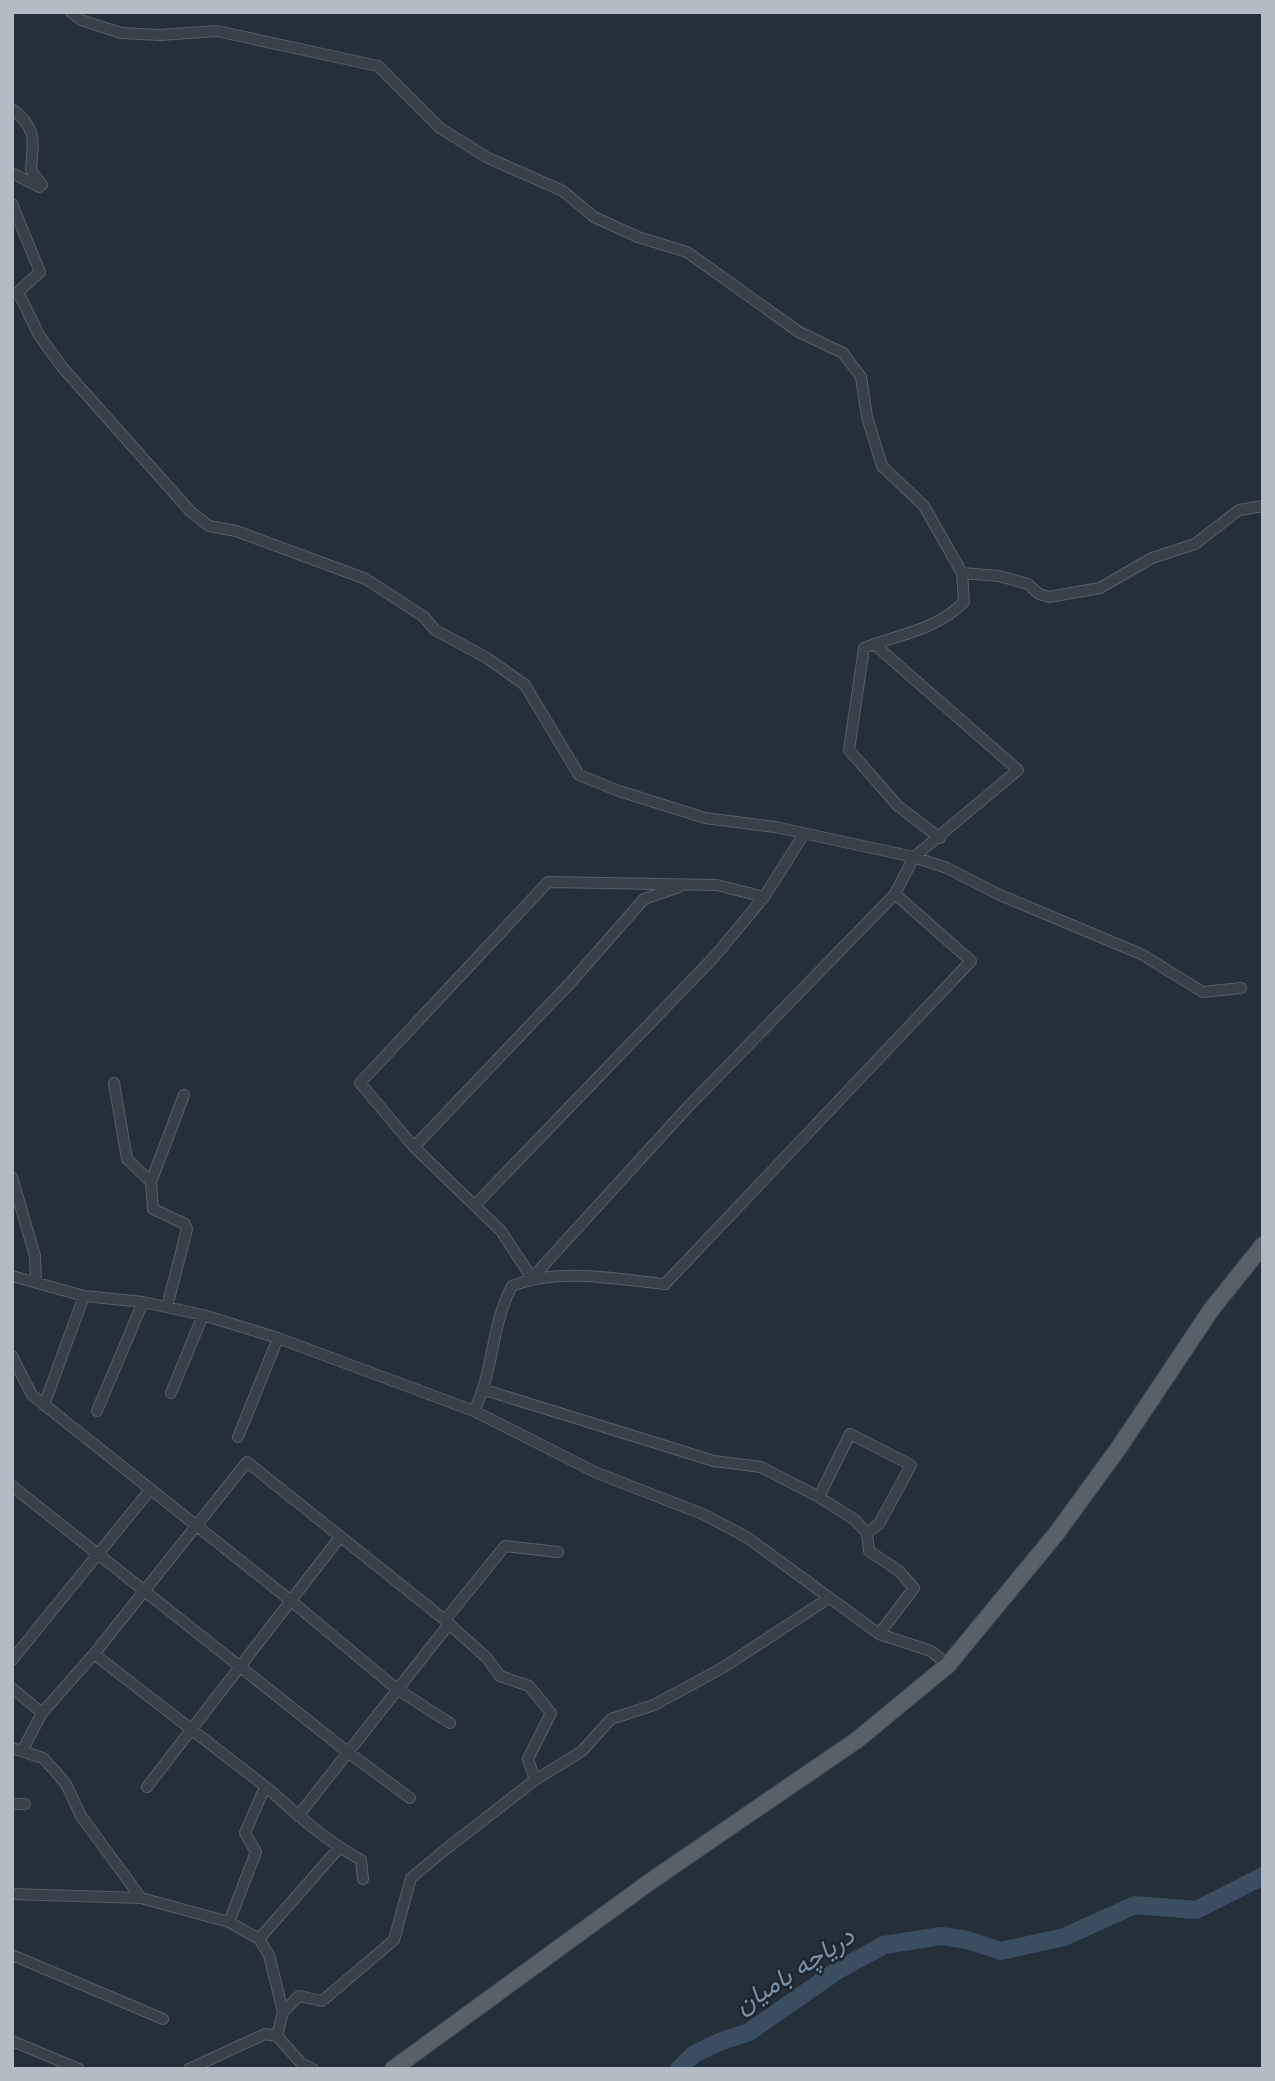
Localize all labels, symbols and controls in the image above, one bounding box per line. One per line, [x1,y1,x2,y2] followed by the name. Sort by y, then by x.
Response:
[728,1918,861,2022] water label: دریاچه بامیان

